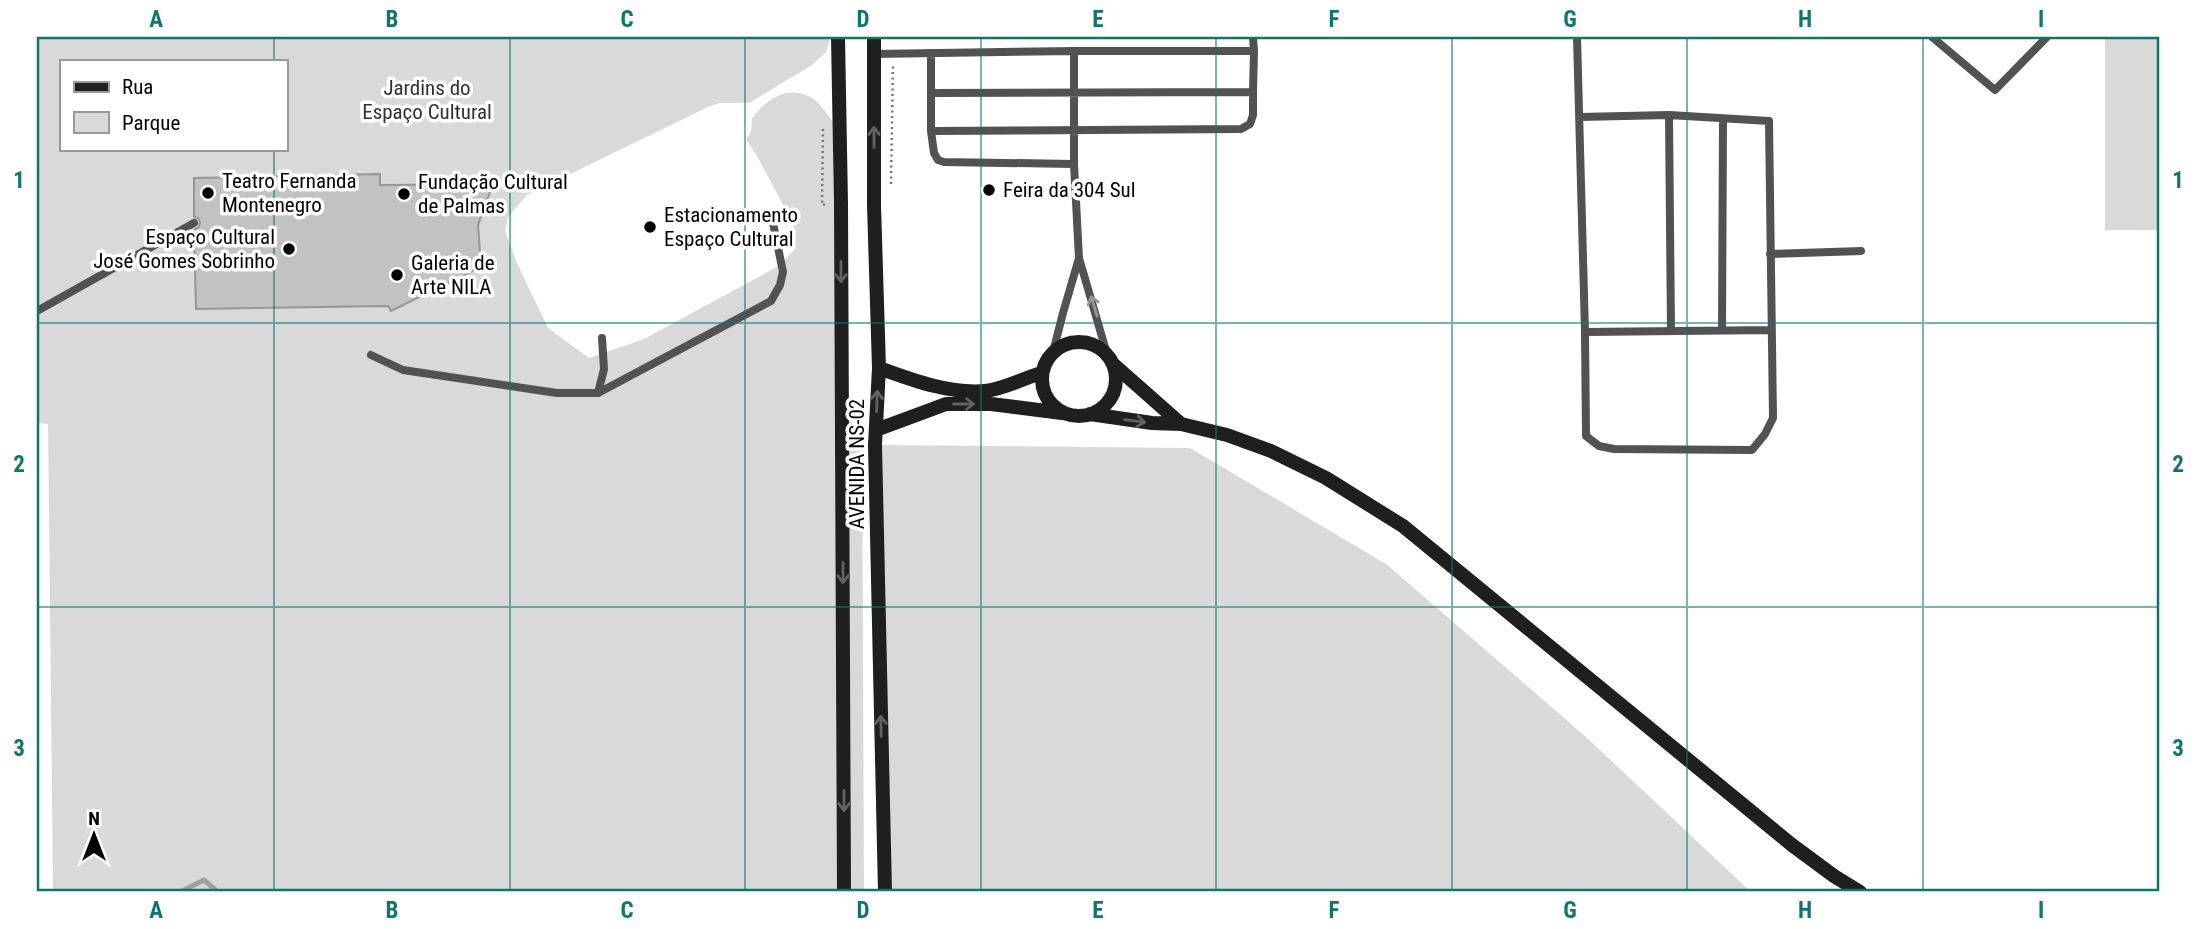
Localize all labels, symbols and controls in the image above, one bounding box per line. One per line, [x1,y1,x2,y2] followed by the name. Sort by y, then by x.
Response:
[149,6,163,33] text: A
[386,6,398,33] text: B
[620,6,634,33] text: C
[857,6,870,33] text: D
[1092,6,1104,33] text: E
[1329,6,1340,33] text: F
[1563,6,1577,33] text: G
[1798,6,1812,33] text: H
[2038,6,2044,33] text: I
[60,60,287,150] legend
[122,75,153,99] text: Rua
[362,76,492,124] park label: Jardins do Espaço Cultural
[122,111,180,135] text: Parque
[867,125,881,148] one-way arrow
[13,167,25,194] text: 1
[2172,167,2184,194] text: 1
[222,169,357,217] place label: Teatro Fernanda Montenegro
[418,170,568,218] place label: Fundação Cultural de Palmas
[1003,178,1136,202] place label: Feira da 304 Sul
[981,182,997,198] marker: Feira da 304 Sul
[200,185,216,201] marker: Teatro Fernanda Montenegro
[396,186,412,202] marker: Fundação Cultural de Palmas
[664,203,798,251] place label: Estacionamento Espaço Cultural
[642,219,658,235] marker: Estacionamento Espaço Cultural
[93,225,275,273] place label: Espaço Cultural José Gomes Sobrinho
[281,241,297,257] marker: Espaço Cultural José Gomes Sobrinho
[411,251,495,299] place label: Galeria de Arte NILA
[834,260,848,283] one-way arrow
[389,267,405,283] marker: Galeria de Arte NILA
[1086,295,1099,317] one-way arrow
[871,389,884,412] one-way arrow
[953,397,976,411] one-way arrow
[845,399,869,529] street label: AVENIDA NS-02
[1123,415,1146,428] one-way arrow
[13,451,25,478] text: 2
[2172,451,2184,478] text: 2
[836,561,850,584] one-way arrow
[874,715,888,738] one-way arrow
[13,735,25,762] text: 3
[2172,735,2184,762] text: 3
[837,789,851,812] one-way arrow
[60,800,130,870] north arrow
[88,807,100,830] text: N
[149,897,163,924] text: A
[386,897,398,924] text: B
[620,897,634,924] text: C
[857,897,870,924] text: D
[1092,897,1104,924] text: E
[1329,897,1340,924] text: F
[1563,897,1577,924] text: G
[1798,897,1812,924] text: H
[2038,897,2044,924] text: I

